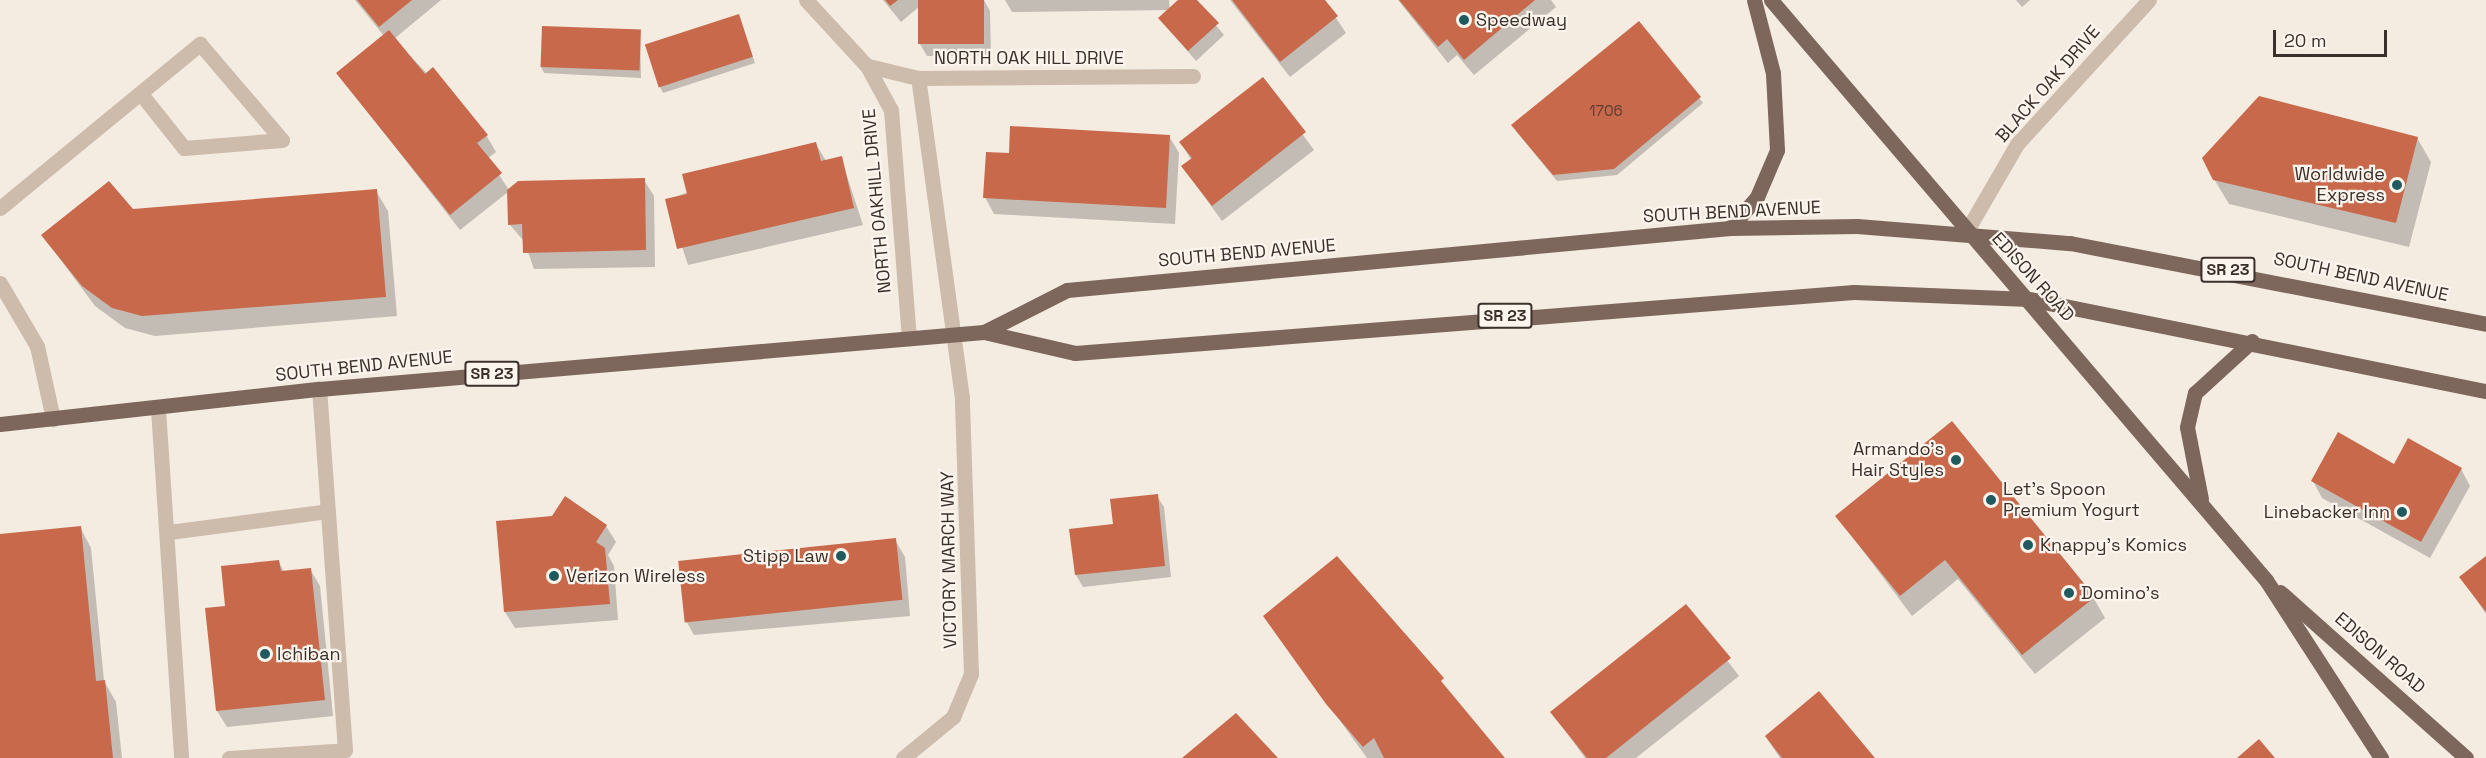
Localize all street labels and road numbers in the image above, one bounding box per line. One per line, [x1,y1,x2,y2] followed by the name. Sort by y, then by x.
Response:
[1991,21,2105,147] street label: BLACK OAK DRIVE
[934,47,1124,69] street label: NORTH OAK HILL DRIVE
[858,108,896,294] street label: NORTH OAKHILL DRIVE
[1642,197,1822,227] street label: SOUTH BEND AVENUE
[1987,228,2079,326] street label: EDISON ROAD
[1157,234,1337,272] street label: SOUTH BEND AVENUE
[2272,248,2450,306] street label: SOUTH BEND AVENUE
[2200,257,2256,283] road number: SR 23
[1476,303,1534,329] road number: SR 23
[274,346,454,386] street label: SOUTH BEND AVENUE
[464,361,520,387] road number: SR 23
[937,471,961,649] street label: VICTORY MARCH WAY
[2330,608,2430,698] street label: EDISON ROAD

